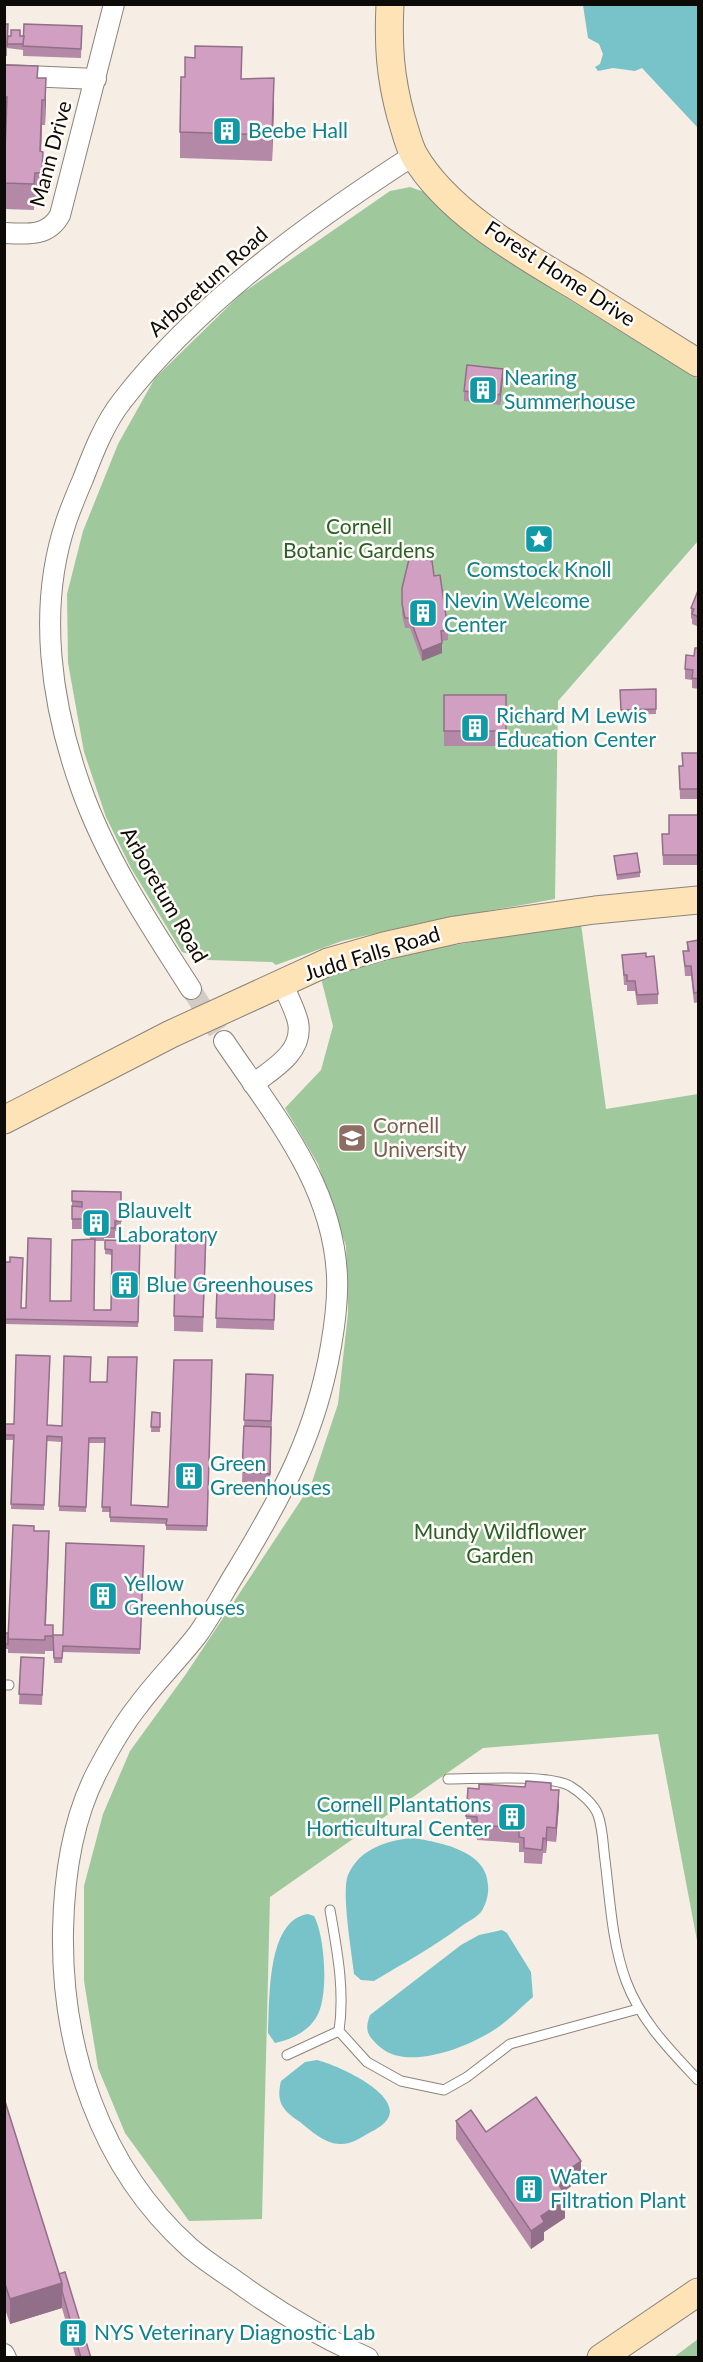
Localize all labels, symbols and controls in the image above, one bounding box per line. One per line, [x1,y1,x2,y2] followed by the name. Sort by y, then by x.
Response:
[23,98,76,209] street label: Mann Drive
[211,115,243,147] building icon: Beebe Hall
[248,117,348,142] place label: Beebe Hall
[481,215,641,331] street label: Forest Home Drive
[142,221,272,341] street label: Arboretum Road
[504,364,636,413] place label: Nearing Summerhouse
[467,374,499,406] building icon: Nearing Summerhouse
[283,513,435,562] park label: Cornell Botanic Gardens
[523,523,555,555] place icon: Comstock Knoll
[467,556,612,581] place label: Comstock Knoll
[444,587,590,636] place label: Nevin Welcome Center
[407,597,439,629] building icon: Nevin Welcome Center
[496,702,656,751] place label: Richard M Lewis Education Center
[459,712,491,744] building icon: Richard M Lewis Education Center
[116,822,214,966] street label: Arboretum Road
[301,920,443,985] street label: Judd Falls Road
[373,1112,467,1161] place label: Cornell University
[336,1122,368,1154] school or university icon: Cornell University
[117,1197,218,1246] place label: Blauvelt Laboratory
[80,1207,112,1239] building icon: Blauvelt Laboratory
[109,1269,141,1301] building icon: Blue Greenhouses
[146,1271,313,1296] place label: Blue Greenhouses
[210,1450,331,1499] place label: Green Greenhouses
[173,1460,205,1492] building icon: Green Greenhouses
[414,1518,587,1567] park label: Mundy Wildflower Garden
[124,1570,245,1619] place label: Yellow Greenhouses
[87,1580,119,1612] building icon: Yellow Greenhouses
[306,1791,491,1840] place label: Cornell Plantations Horticultural Center
[496,1801,528,1833] building icon: Cornell Plantations Horticultural Center
[550,2163,687,2212] place label: Water Filtration Plant
[513,2173,545,2205] building icon: Water Filtration Plant
[57,2317,89,2349] building icon: NYS Veterinary Diagnostic Lab
[94,2319,375,2344] place label: NYS Veterinary Diagnostic Lab

